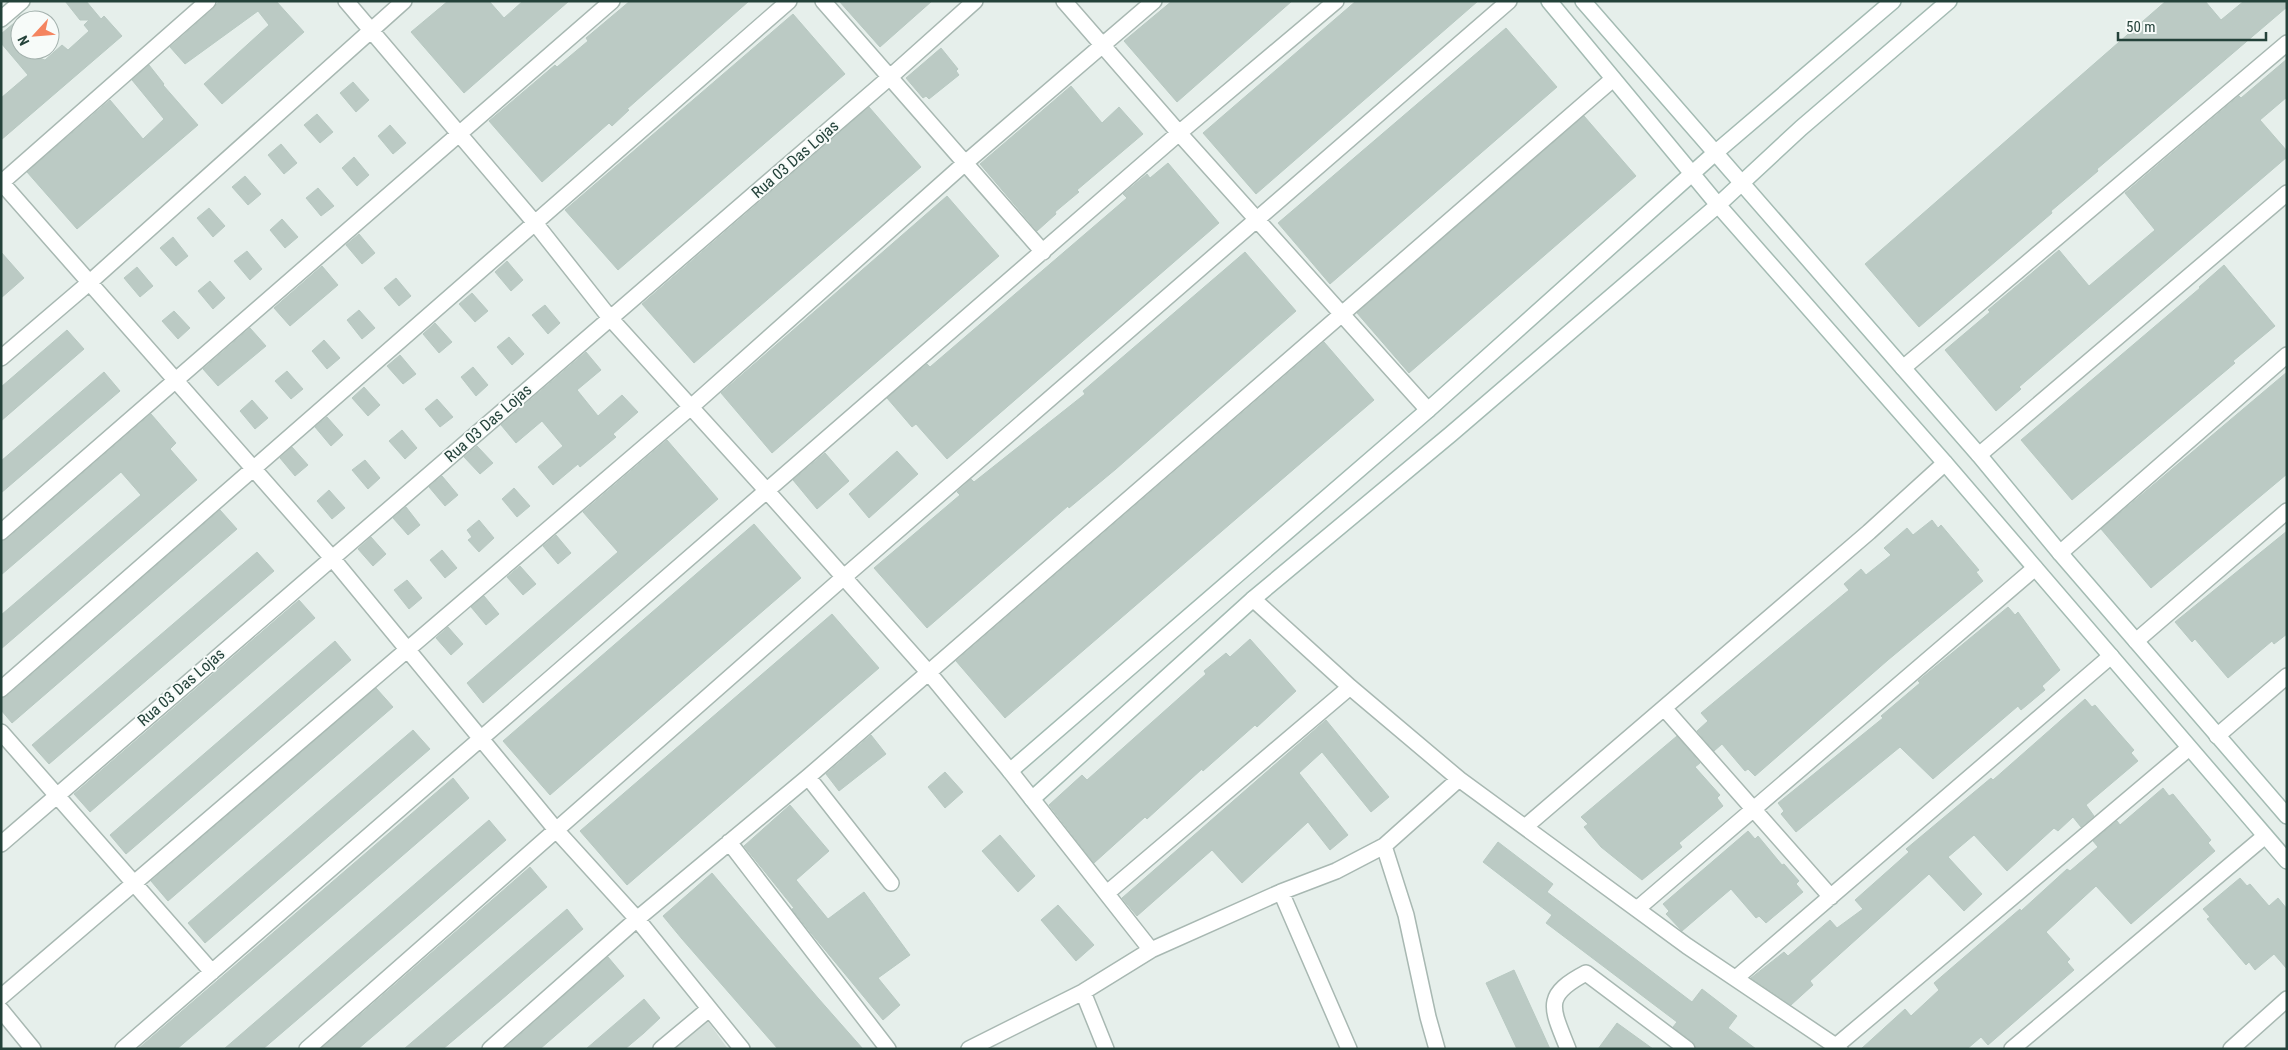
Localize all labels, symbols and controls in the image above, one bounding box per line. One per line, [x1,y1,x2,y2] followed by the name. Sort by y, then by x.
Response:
[10,10,60,60] north arrow
[2118,10,2266,42] scale bar
[2126,18,2156,36] text: 50 m
[14,33,32,48] text: N
[748,116,842,202] street label: Rua 03 Das Lojas
[441,380,535,466] street label: Rua 03 Das Lojas
[134,644,228,730] street label: Rua 03 Das Lojas

